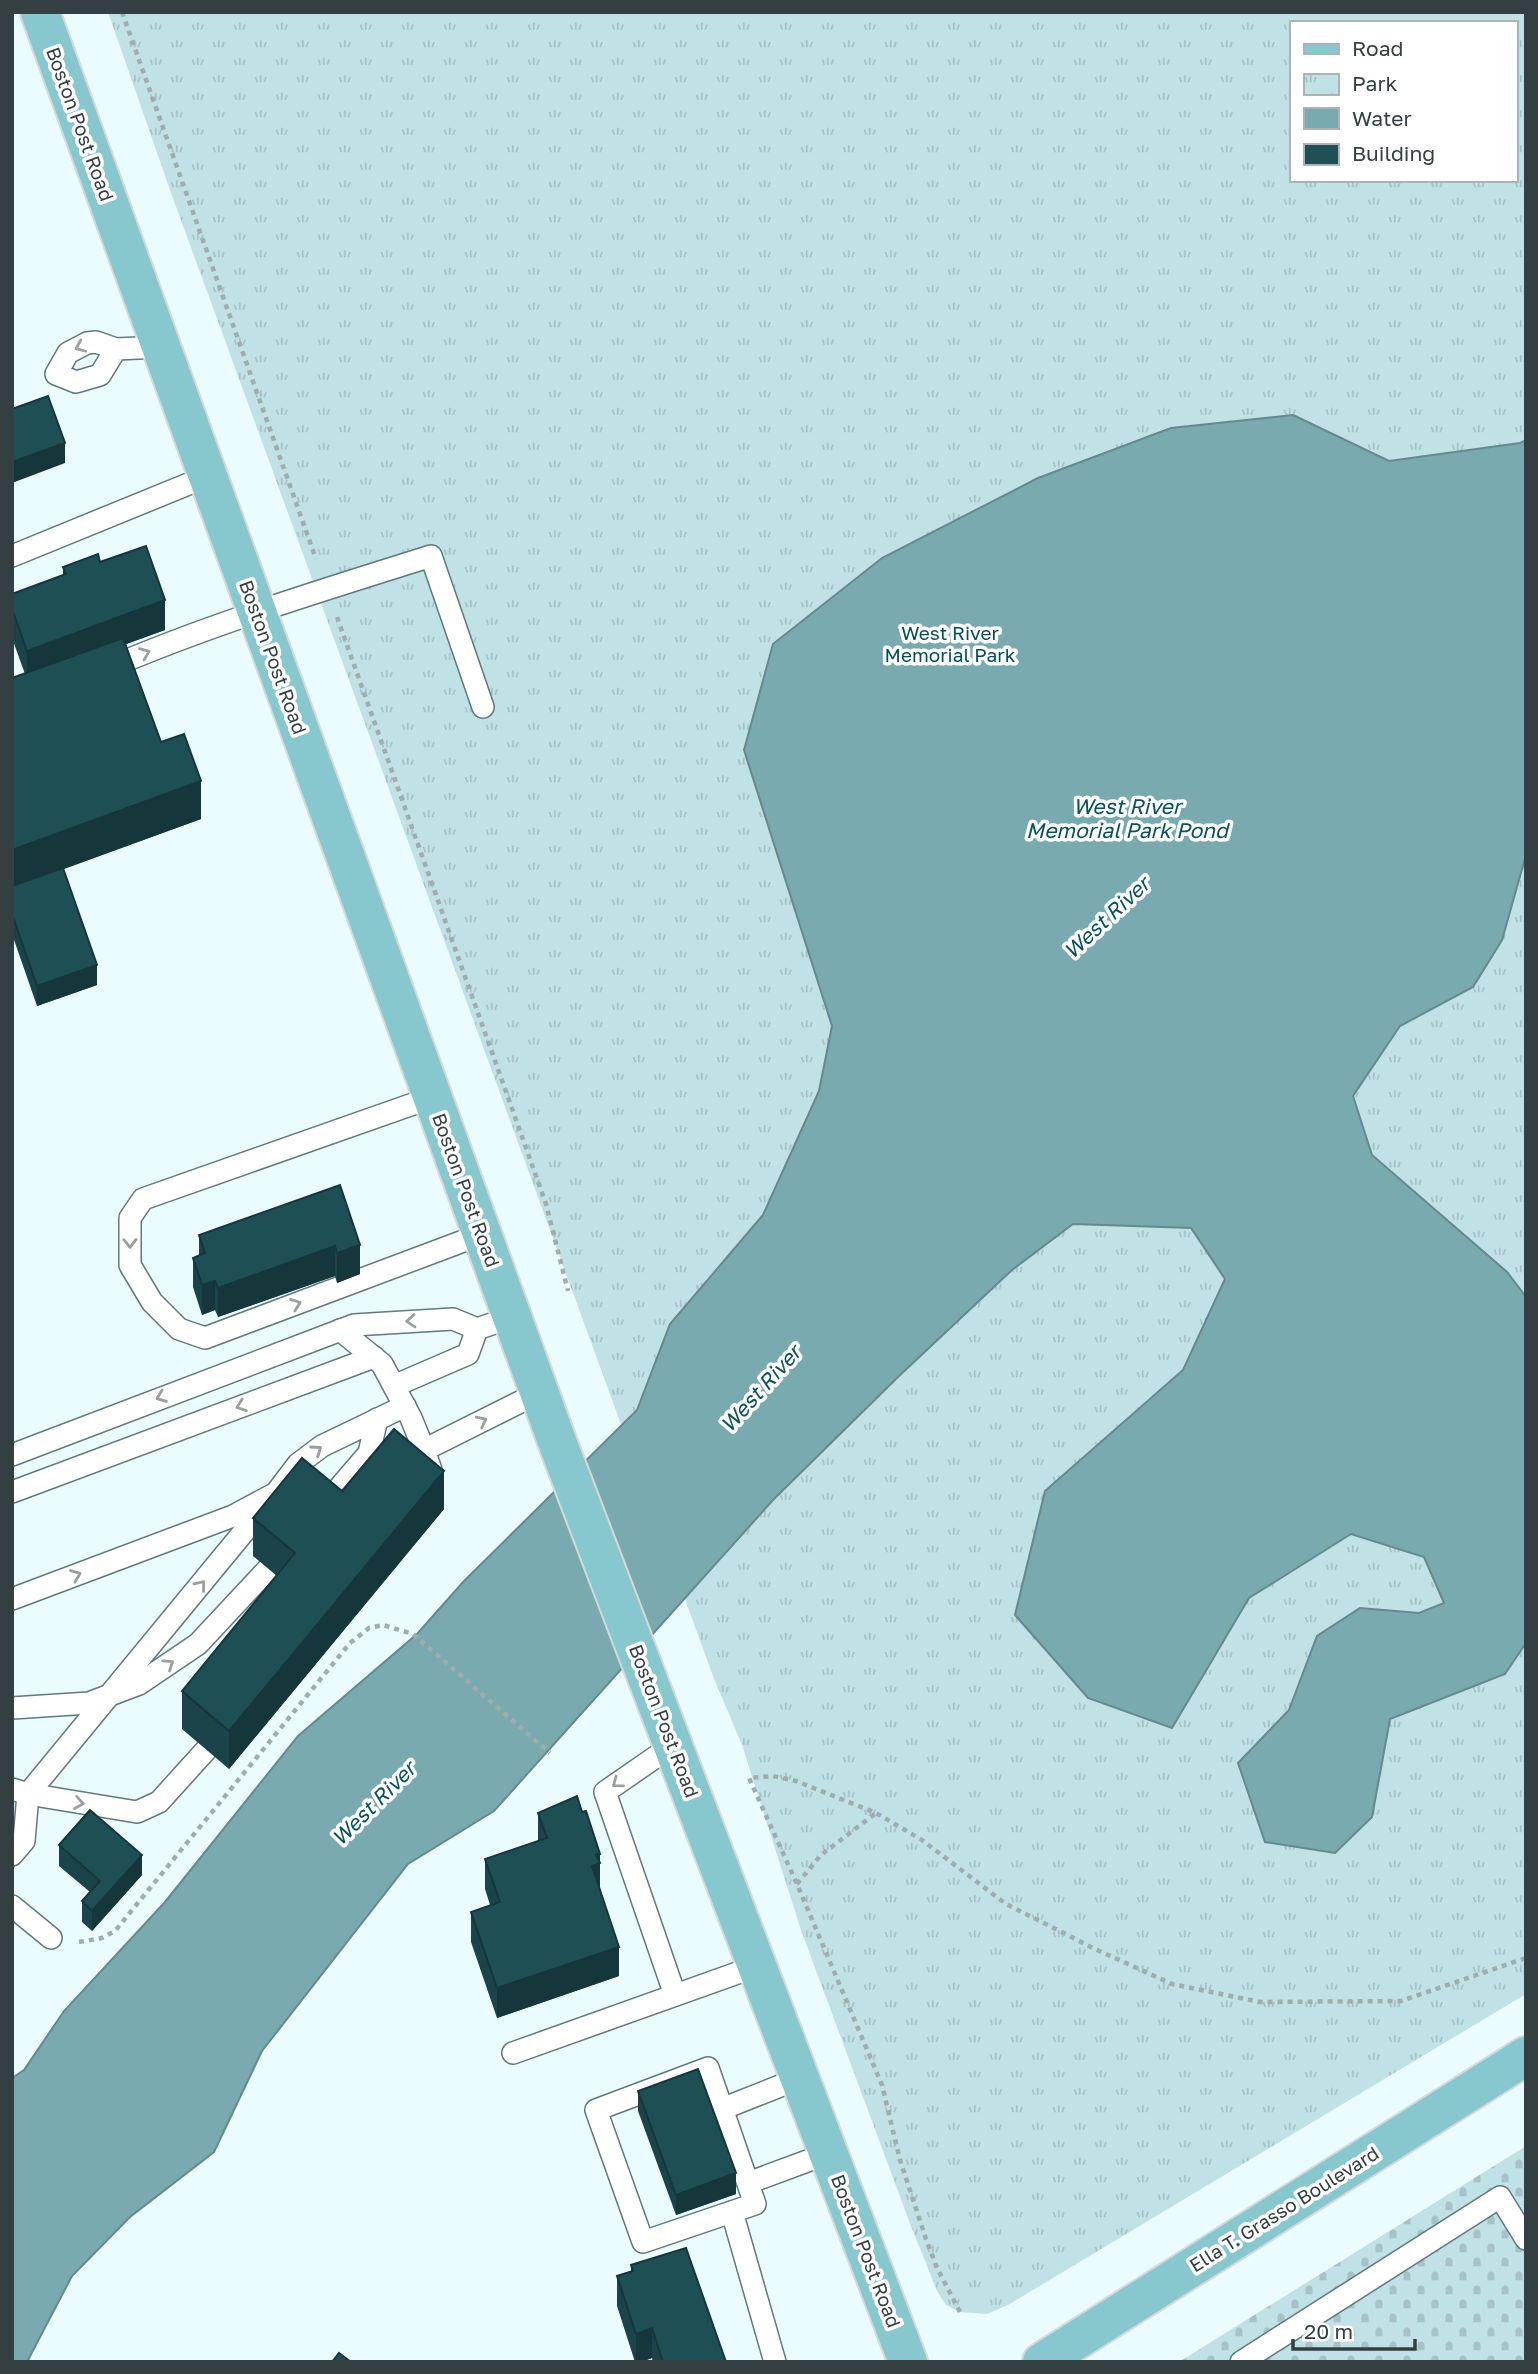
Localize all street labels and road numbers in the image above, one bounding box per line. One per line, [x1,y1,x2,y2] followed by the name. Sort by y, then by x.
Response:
[42,44,119,204] street label: Boston Post Road
[235,577,312,737] street label: Boston Post Road
[428,1110,505,1270] street label: Boston Post Road
[625,1641,704,1801] street label: Boston Post Road
[1185,2141,1383,2276] street label: Ella T. Grasso Boulevard
[827,2171,906,2331] street label: Boston Post Road

